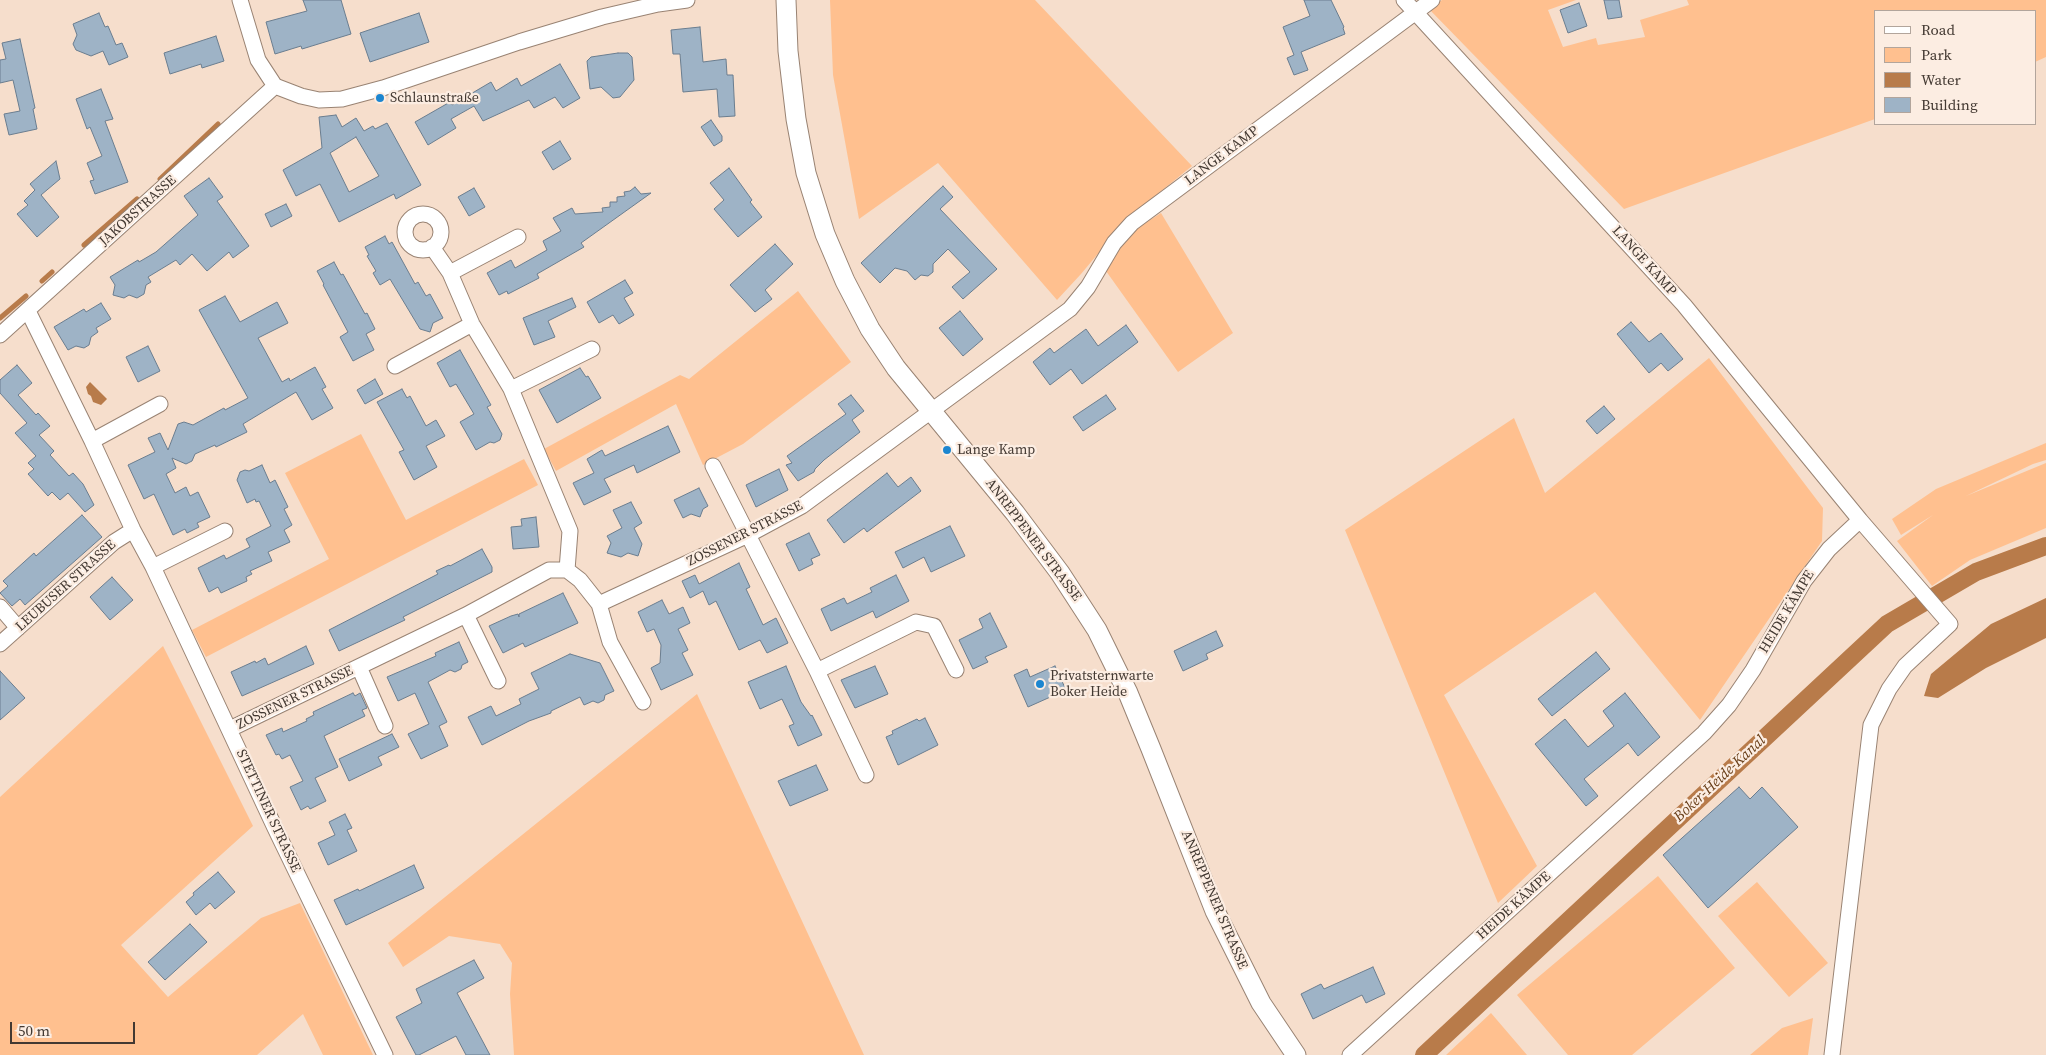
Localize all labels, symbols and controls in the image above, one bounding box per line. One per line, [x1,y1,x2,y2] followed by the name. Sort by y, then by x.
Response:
[1874,10,2036,125] legend
[1921,19,1955,40] text: Road
[1921,44,1952,65] text: Park
[1921,69,1961,90] text: Water
[390,90,479,106] place label: Schlaunstraße
[374,92,386,104] marker: Schlaunstraße
[1921,94,1978,115] text: Building
[1182,123,1262,189] street label: LANGE KAMP
[96,172,180,250] street label: JAKOBSTRASSE
[1608,223,1680,299] street label: LANGE KAMP
[957,442,1035,458] place label: Lange Kamp
[941,444,953,456] marker: Lange Kamp
[981,475,1085,605] street label: ANREPPENER STRASSE
[684,498,806,570] street label: ZOSSENER STRASSE
[12,537,120,635] street label: LEUBUSER STRASSE
[1756,568,1818,656] street label: HEIDE KÄMPE
[234,663,356,733] street label: ZOSSENER STRASSE
[1050,668,1154,700] place label: Privatsternwarte Boker Heide
[1034,678,1046,690] marker: Privatsternwarte Boker Heide
[1671,732,1769,826] water label: Boker-Heide-Kanal
[232,747,304,875] street label: STETTINER STRASSE
[1177,828,1251,972] street label: ANREPPENER STRASSE
[1474,868,1554,944] street label: HEIDE KÄMPE
[12,1012,138,1044] scale bar
[18,1020,50,1041] text: 50 m

